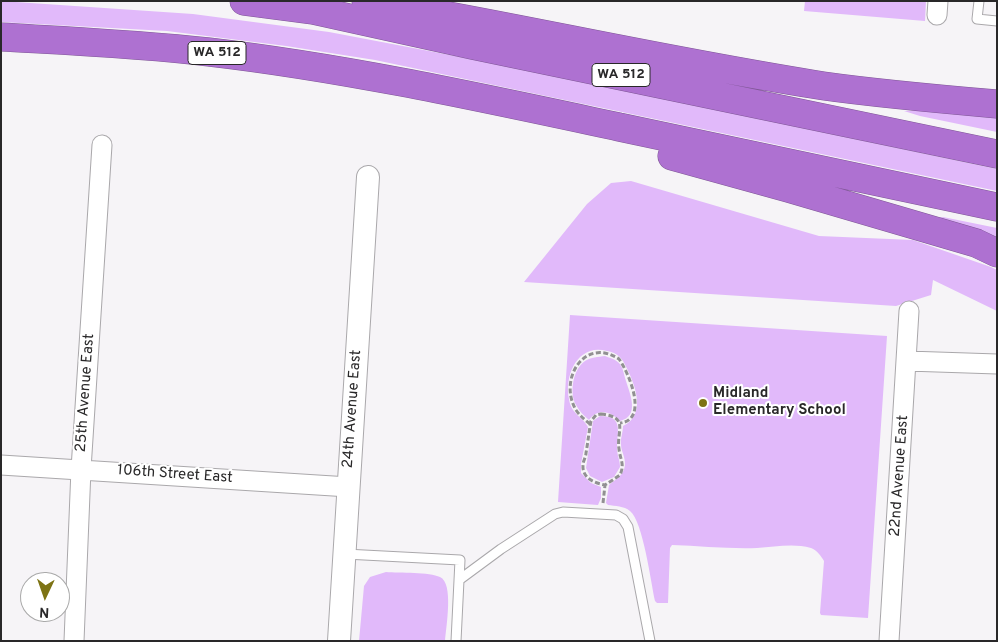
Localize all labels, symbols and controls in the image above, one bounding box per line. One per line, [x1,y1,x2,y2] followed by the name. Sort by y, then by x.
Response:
[188,42,246,64] road number: WA 512
[592,64,650,86] road number: WA 512
[73,333,99,453] street label: 25th Avenue East
[340,349,366,469] street label: 24th Avenue East
[713,385,846,420] place label: Midland Elementary School
[697,397,709,409] marker: Midland Elementary School
[887,415,913,537] street label: 22nd Avenue East
[117,462,233,488] street label: 106th Street East
[20,572,70,622] north arrow
[39,603,50,620] text: N

